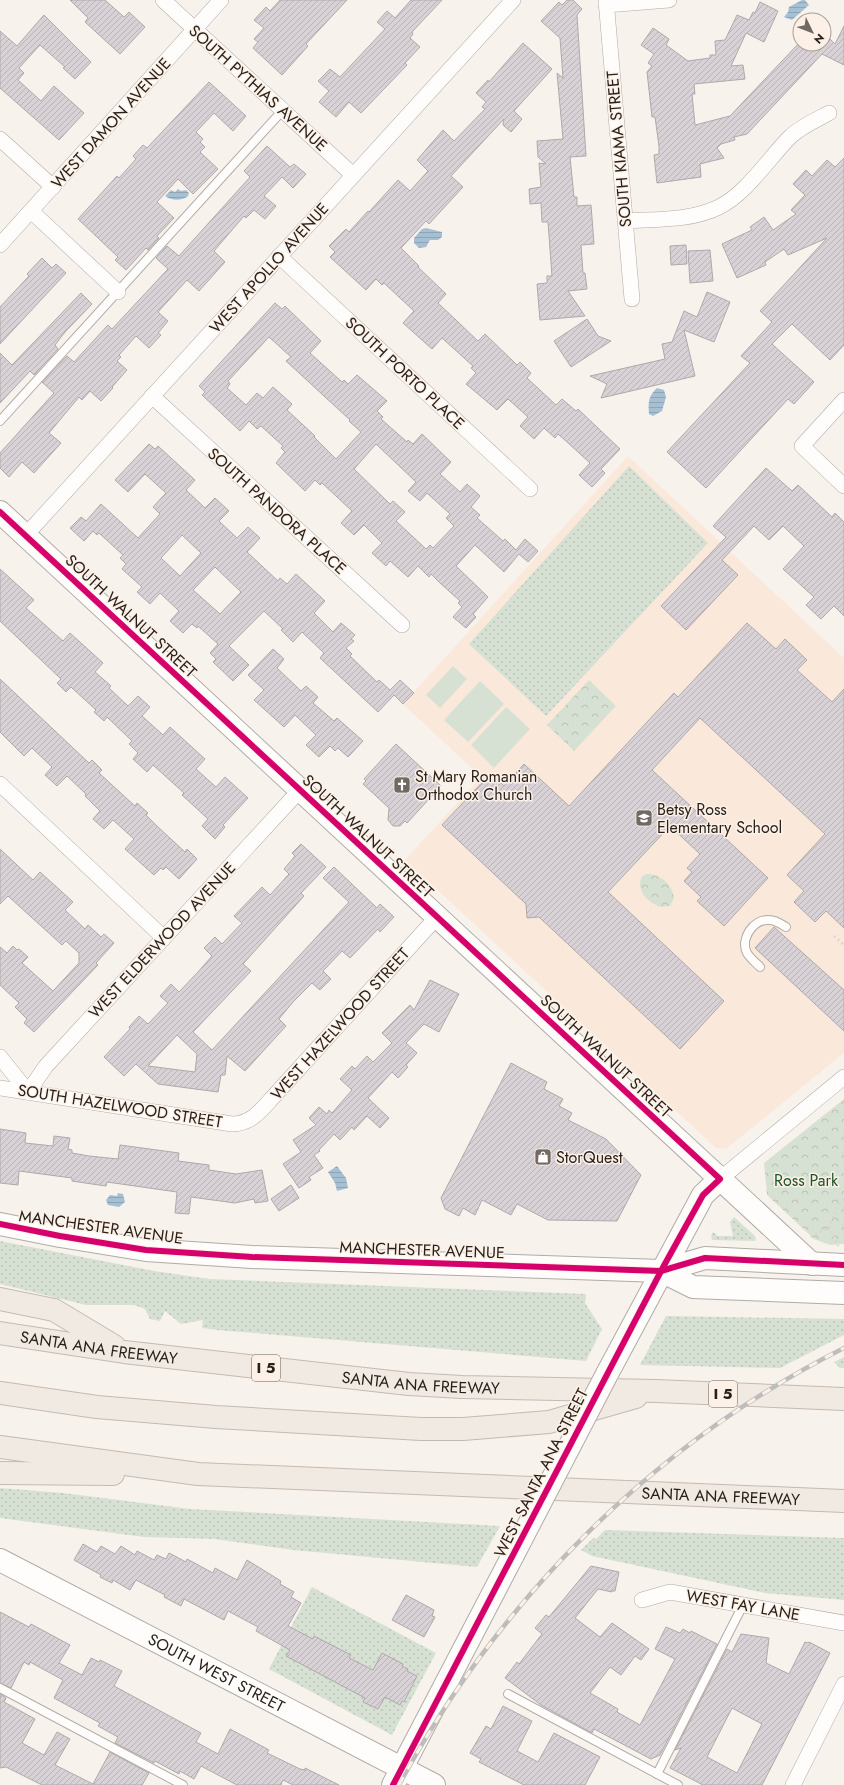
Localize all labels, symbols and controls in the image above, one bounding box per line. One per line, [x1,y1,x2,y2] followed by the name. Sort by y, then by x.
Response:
[792,12,832,52] north arrow
[184,19,332,157] street label: SOUTH PYTHIAS AVENUE
[810,30,828,47] text: N
[46,53,176,193] street label: WEST DAMON AVENUE
[601,69,637,228] street label: SOUTH KIAMA STREET
[204,198,334,338] street label: WEST APOLLO AVENUE
[340,311,470,435] street label: SOUTH PORTO PLACE
[202,442,352,580] street label: SOUTH PANDORA PLACE
[60,549,202,683] street label: SOUTH WALNUT STREET
[415,765,537,806] place label: St Mary Romanian Orthodox Church
[297,769,439,903] street label: SOUTH WALNUT STREET
[392,775,412,795] church icon: St Mary Romanian Orthodox Church
[657,798,782,839] place label: Betsy Ross Elementary School
[634,808,654,828] school or university icon: Betsy Ross Elementary School
[83,857,241,1023] street label: WEST ELDERWOOD AVENUE
[265,942,415,1105] street label: WEST HAZELWOOD STREET
[535,989,677,1123] street label: SOUTH WALNUT STREET
[16,1078,225,1134] street label: SOUTH HAZELWOOD STREET
[556,1146,623,1169] place label: StorQuest
[533,1147,553,1167] shop icon: StorQuest
[774,1169,839,1192] park label: Ross Park
[17,1204,185,1250] street label: MANCHESTER AVENUE
[339,1236,505,1264] street label: MANCHESTER AVENUE
[19,1325,179,1369] street label: SANTA ANA FREEWAY
[252,1355,280,1381] road number: I 5
[341,1365,500,1399] street label: SANTA ANA FREEWAY
[709,1381,737,1407] road number: I 5
[488,1384,594,1562] street label: WEST SANTA ANA STREET
[641,1481,800,1511] street label: SANTA ANA FREEWAY
[684,1584,802,1626] street label: WEST FAY LANE
[144,1627,289,1718] street label: SOUTH WEST STREET

